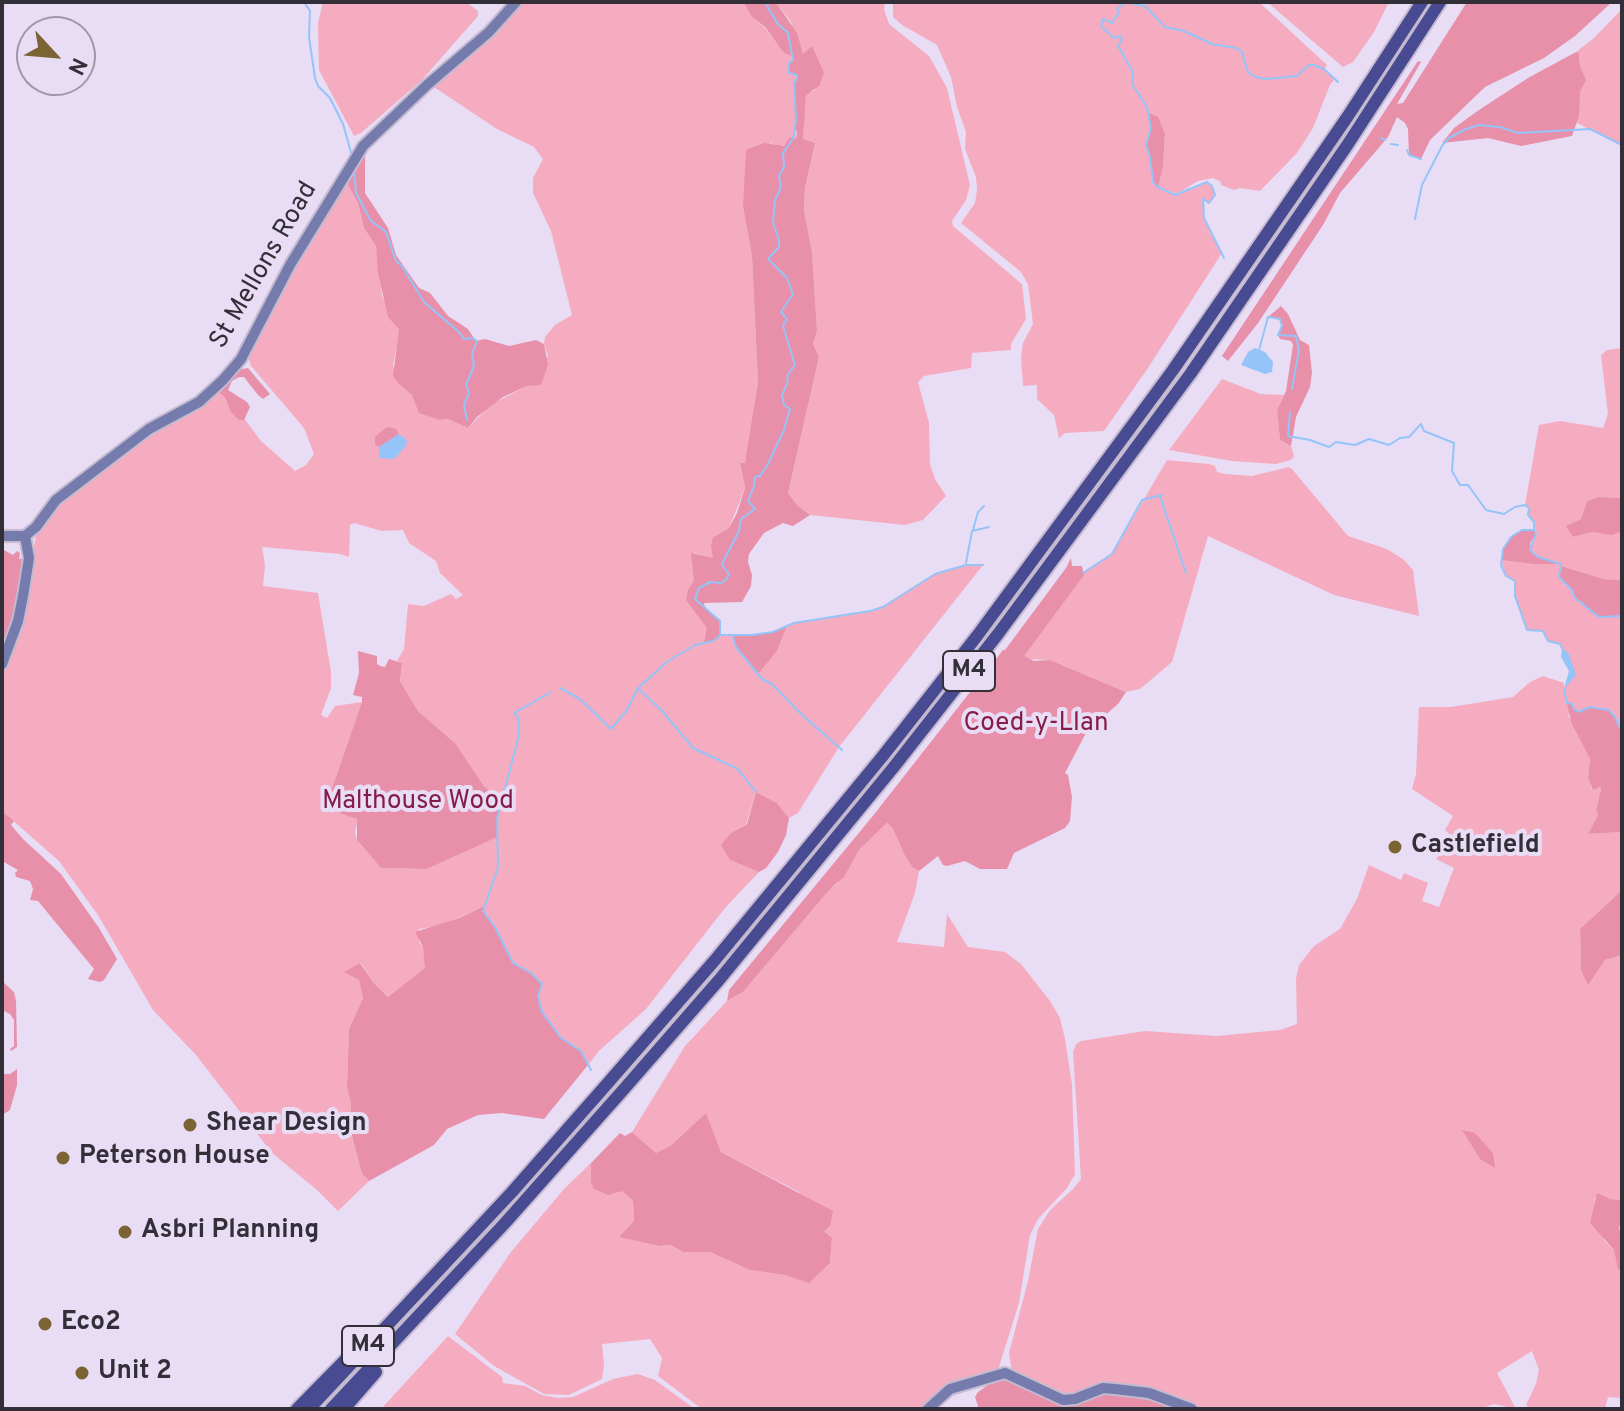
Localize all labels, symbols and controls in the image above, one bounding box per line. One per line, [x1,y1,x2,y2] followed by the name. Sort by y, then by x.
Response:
[16,16,96,96] north arrow
[61,53,92,79] text: N
[205,177,325,355] street label: St Mellons Road
[943,651,995,691] road number: M4
[963,709,1109,741] park label: Coed-y-Llan
[322,787,514,819] park label: Malthouse Wood
[1411,831,1540,863] place label: Castlefield
[1386,838,1404,856] marker: Castlefield
[206,1109,367,1141] place label: Shear Design
[181,1116,199,1134] marker: Shear Design
[79,1142,270,1174] place label: Peterson House
[54,1149,72,1167] marker: Peterson House
[141,1216,319,1248] place label: Asbri Planning
[116,1223,134,1241] marker: Asbri Planning
[61,1308,121,1340] place label: Eco2
[36,1315,54,1333] marker: Eco2
[342,1326,394,1366] road number: M4
[98,1357,172,1389] place label: Unit 2
[73,1364,91,1382] marker: Unit 2

